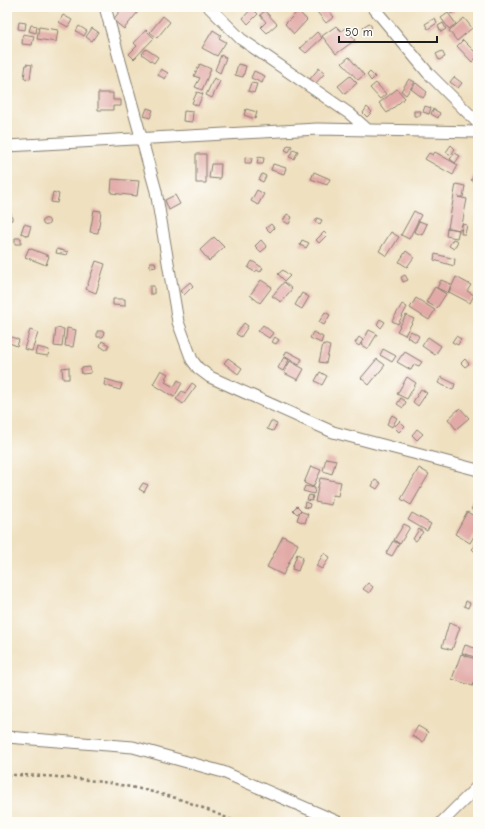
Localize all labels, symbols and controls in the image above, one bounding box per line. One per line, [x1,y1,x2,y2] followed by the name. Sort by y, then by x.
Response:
[339,18,437,44] scale bar
[345,25,373,39] text: 50 m

